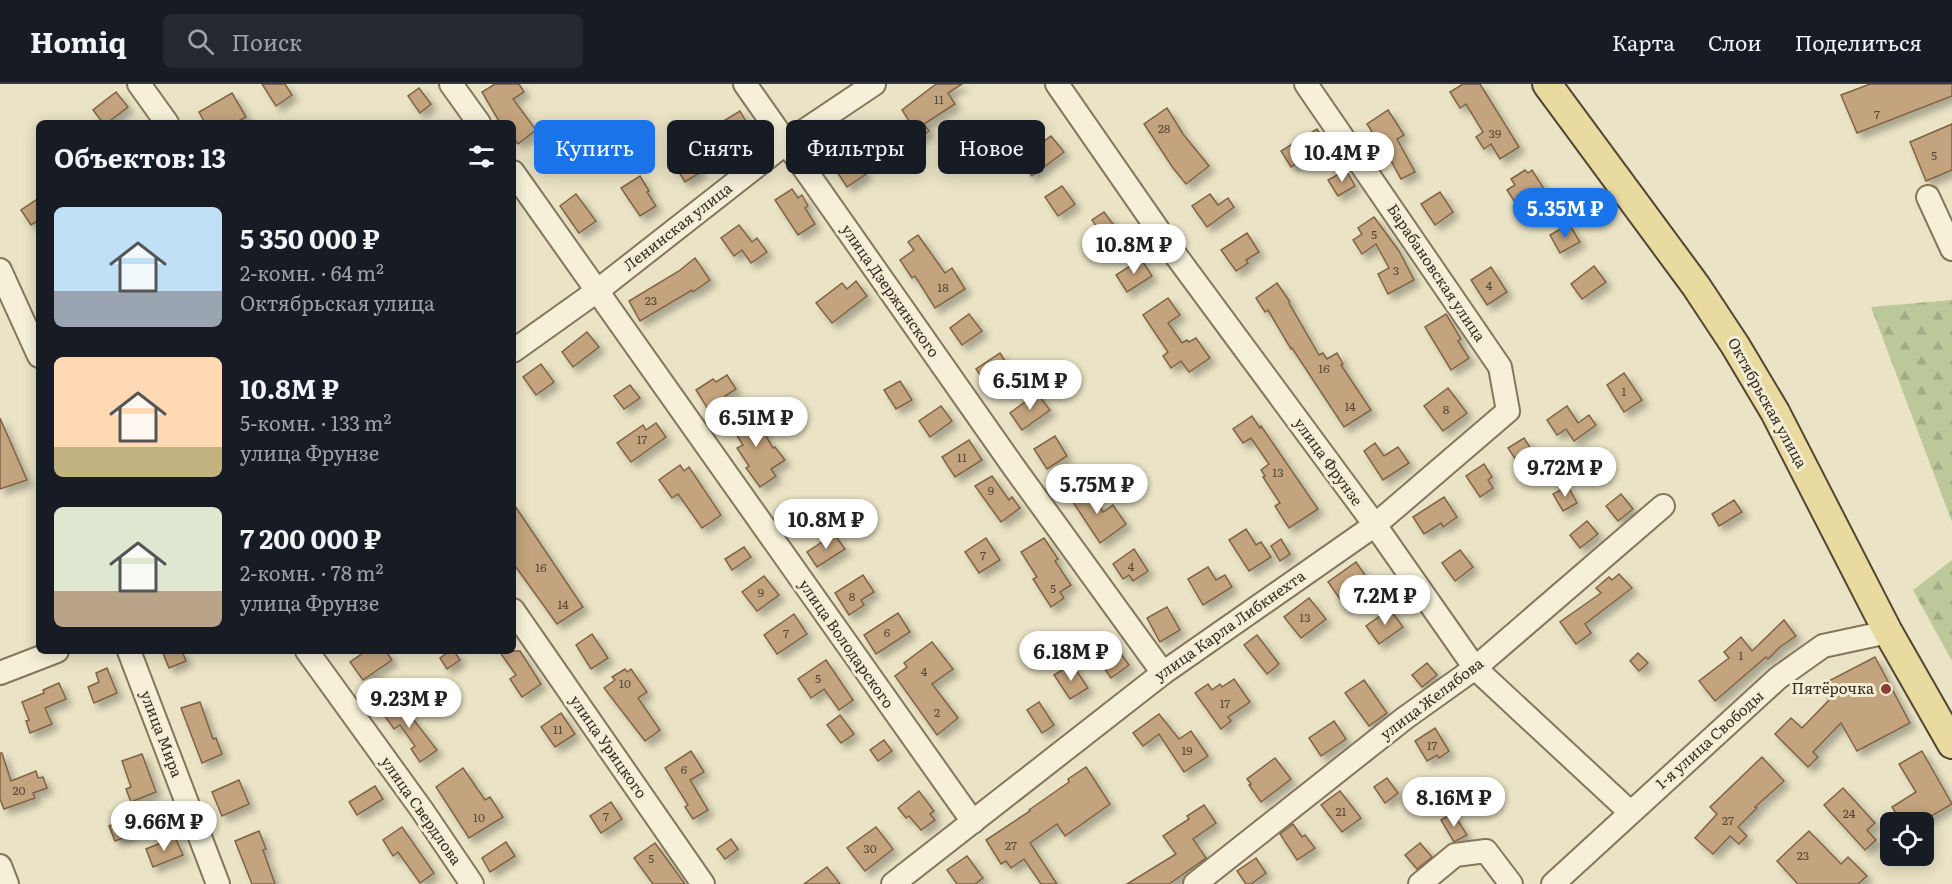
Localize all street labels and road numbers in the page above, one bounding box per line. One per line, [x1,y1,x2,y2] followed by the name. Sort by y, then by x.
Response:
[618,175,737,276] street label: Ленинская улица
[1382,198,1493,347] street label: Барабановская улица
[836,219,946,362] street label: улица Дзержинского
[1723,333,1814,473] street label: Октябрьская улица
[1289,412,1369,510] street label: улица Фрунзе
[1149,563,1310,686] street label: улица Карла Либкнехта
[794,574,901,713] street label: улица Володарского
[1375,651,1488,744] street label: улица Желябова
[1650,684,1768,794] street label: 1-я улица Свободы
[135,687,190,781] street label: улица Мира
[565,690,654,803] street label: улица Урицкого
[376,751,469,870] street label: улица Свердлова

